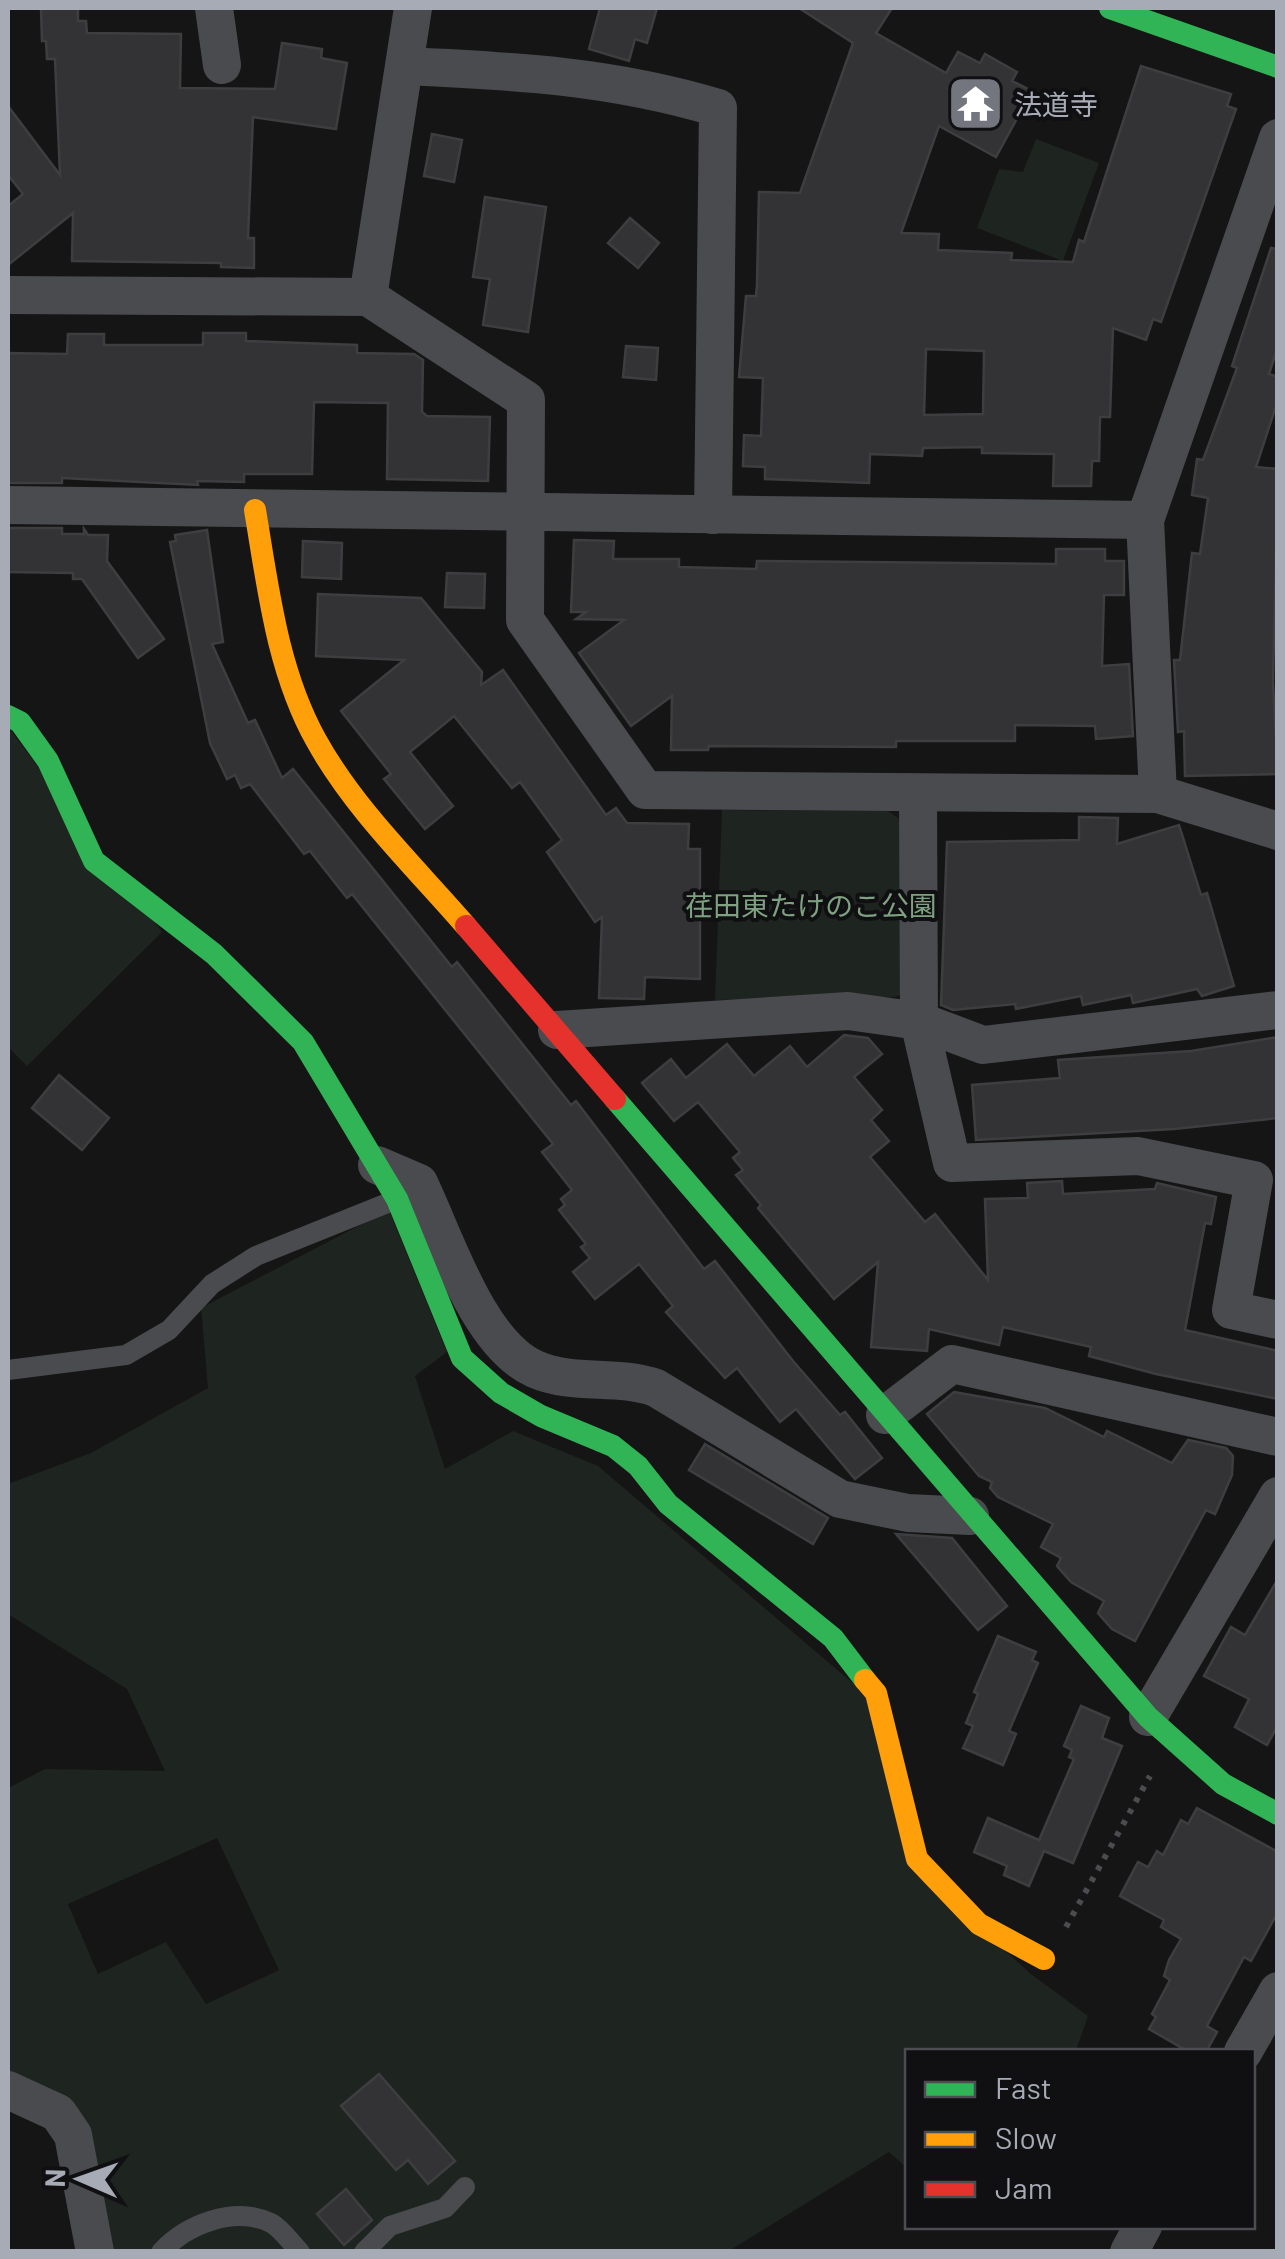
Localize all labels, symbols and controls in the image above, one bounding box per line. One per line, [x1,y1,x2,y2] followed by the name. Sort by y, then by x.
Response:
[945,74,1005,134] temple icon: 法道寺
[1014,87,1098,121] place label: 法道寺
[685,888,937,922] park label: 荏田東たけのこ公園
[905,2049,1255,2229] legend
[995,2069,1052,2105] text: Fast
[995,2119,1057,2155] text: Slow
[30,2129,130,2229] north arrow
[37,2168,71,2188] text: N
[995,2169,1052,2205] text: Jam

